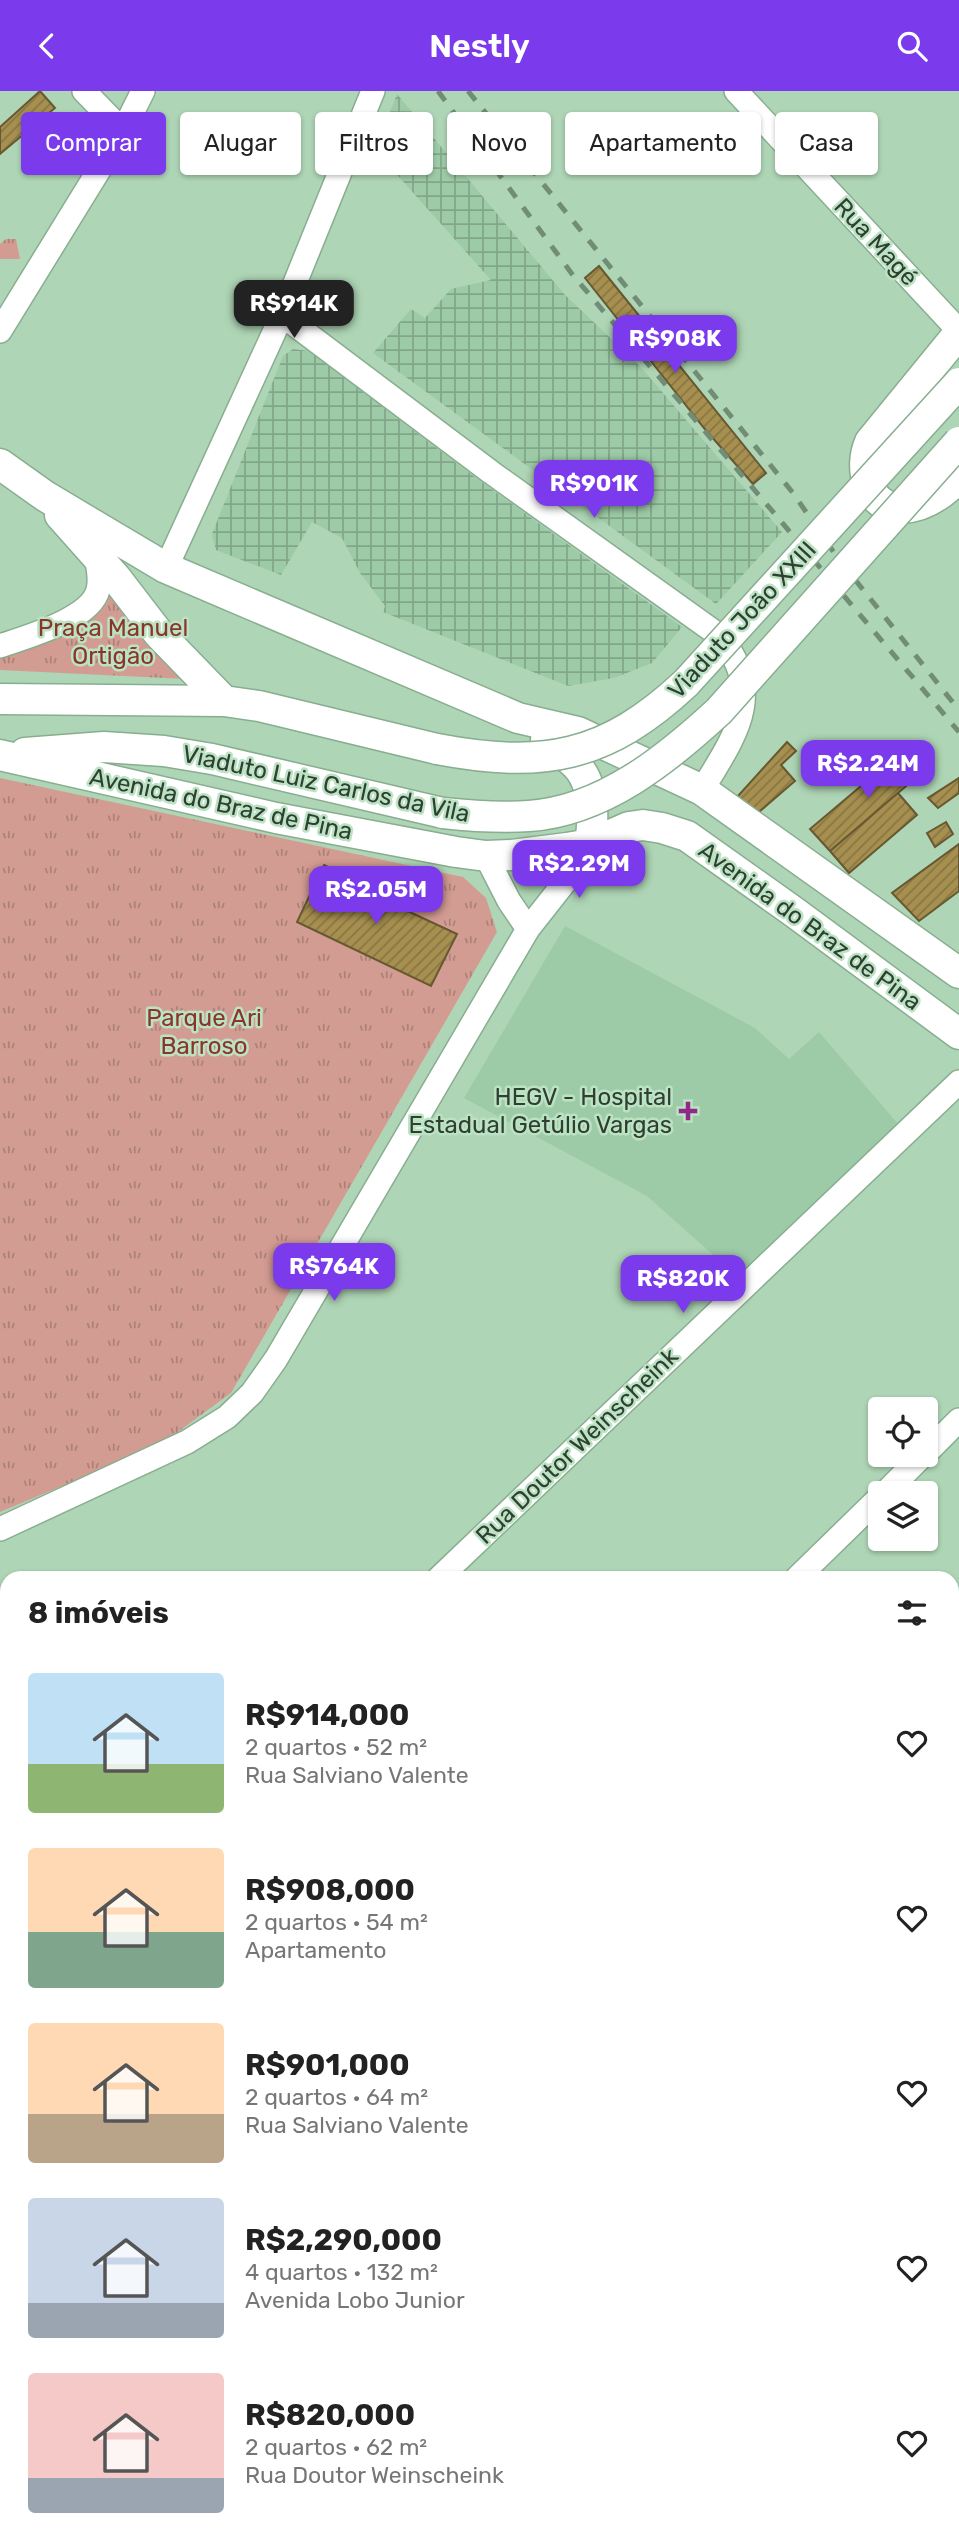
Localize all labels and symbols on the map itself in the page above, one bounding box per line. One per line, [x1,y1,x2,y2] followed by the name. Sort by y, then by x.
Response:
[828,192,924,292] street label: Rua Magé
[237,281,351,340] pin: R$914K
[618,315,732,375] pin: R$908K
[537,461,651,520] pin: R$901K
[662,536,822,704] street label: Viaduto João XXIII
[38,614,188,670] park label: Praça Manuel Ortigão
[180,740,472,828] street label: Viaduto Luiz Carlos da Vila
[803,741,933,800] pin: R$2.24M
[87,762,355,846] street label: Avenida do Braz de Pina
[693,836,927,1016] street label: Avenida do Braz de Pina
[514,841,644,900] pin: R$2.29M
[311,867,441,926] pin: R$2.05M
[146,1004,262,1060] park label: Parque Ari Barroso
[408,1083,672,1139] place label: HEGV - Hospital Estadual Getúlio Vargas
[678,1101,698,1121] marker: HEGV - Hospital Estadual Getúlio Vargas
[277,1243,391,1303] pin: R$764K
[626,1255,740,1315] pin: R$820K
[470,1342,684,1550] street label: Rua Doutor Weinscheink

